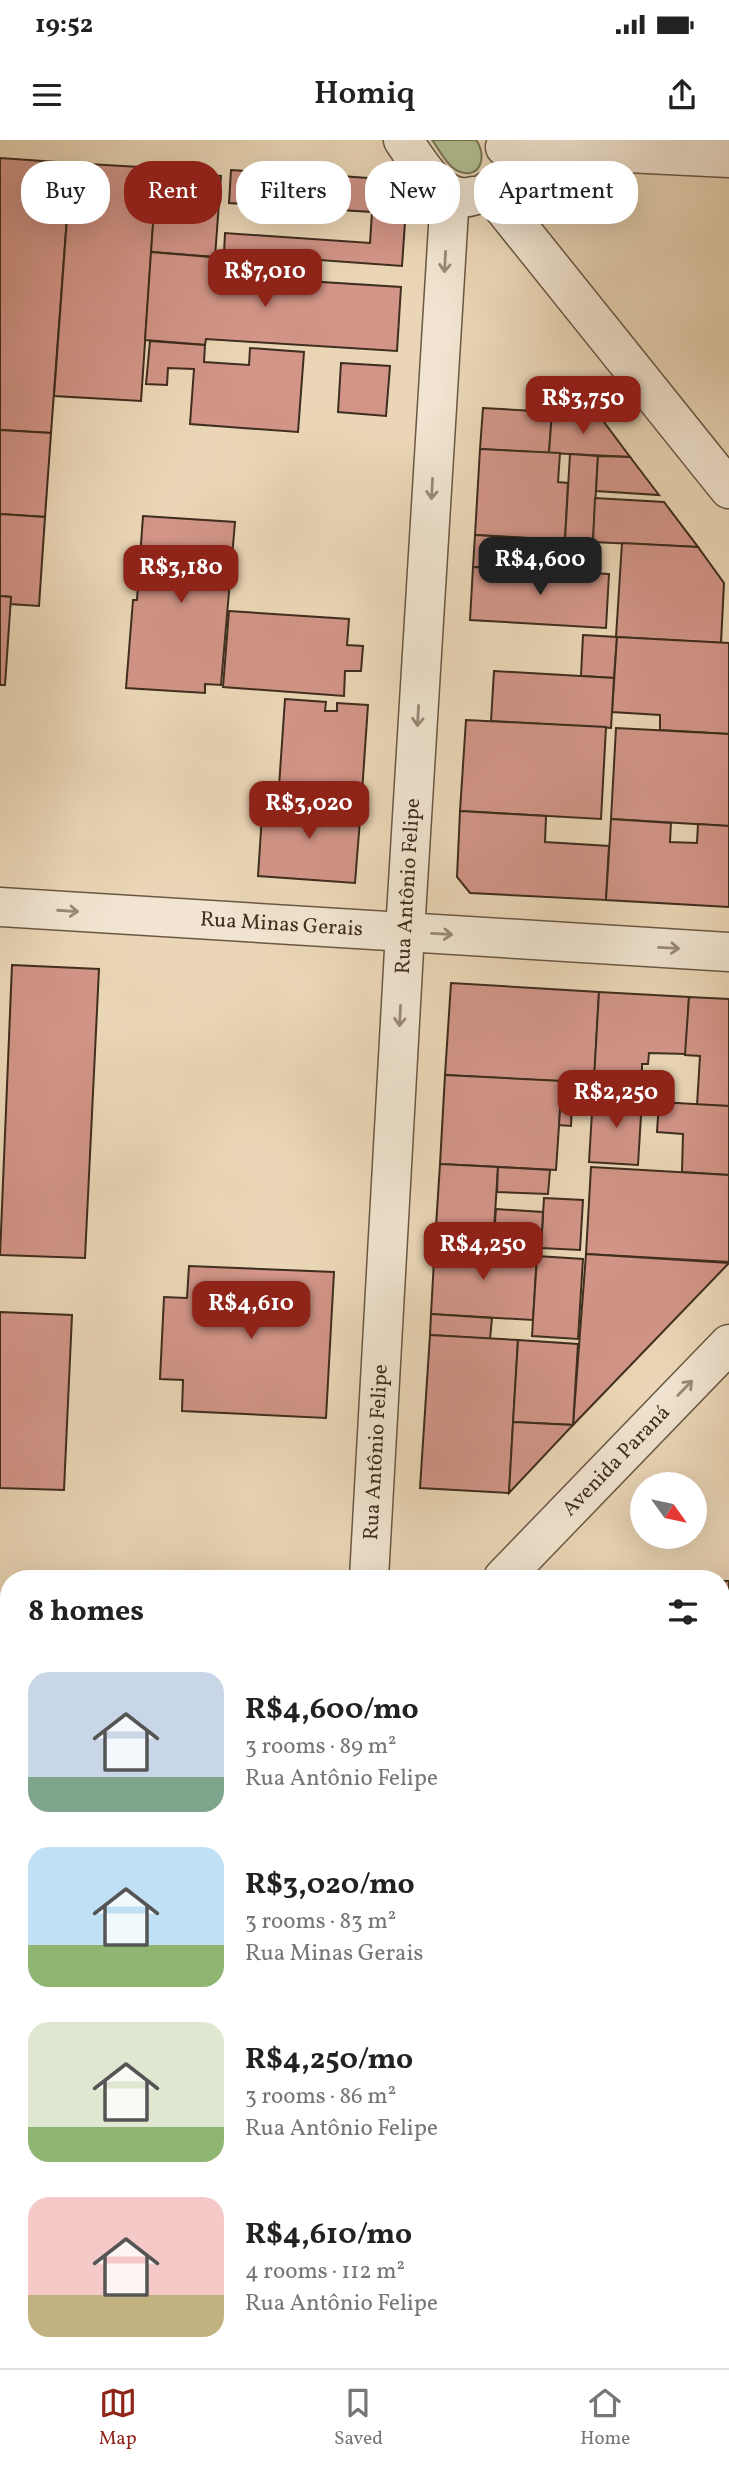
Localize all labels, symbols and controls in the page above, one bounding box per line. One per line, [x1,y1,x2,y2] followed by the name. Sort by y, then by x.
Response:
[35,7,93,43] text: 19:52
[314,73,415,117] text: Homiq
[28,76,66,114] icon: menu
[663,76,701,114] icon: share
[21,161,110,224] chip: Buy
[124,161,222,224] chip: Rent
[236,161,351,224] chip: Filters
[365,161,460,224] chip: New
[474,161,638,224] chip: Apartment
[200,250,330,309] pin: R$7,010
[439,250,452,273] one-way arrow
[224,256,306,288] text: R$7,010
[518,376,648,436] pin: R$3,750
[542,383,624,415] text: R$3,750
[425,477,438,500] one-way arrow
[475,538,605,597] pin: R$4,600
[495,544,585,576] text: R$4,600
[116,546,246,605] pin: R$3,180
[139,552,223,584] text: R$3,180
[411,704,424,727] one-way arrow
[244,782,374,841] pin: R$3,020
[265,788,353,820] text: R$3,020
[388,797,428,975] street label: Rua Antônio Felipe
[56,905,79,918] one-way arrow
[199,905,364,944] street label: Rua Minas Gerais
[430,928,453,941] one-way arrow
[657,942,680,955] one-way arrow
[393,1005,406,1027] one-way arrow
[551,1070,681,1130] pin: R$2,250
[574,1077,658,1109] text: R$2,250
[418,1222,548,1282] pin: R$4,250
[440,1229,526,1261] text: R$4,250
[186,1282,316,1341] pin: R$4,610
[208,1288,294,1320] text: R$4,610
[357,1363,395,1541] street label: Rua Antônio Felipe
[677,1379,694,1396] one-way arrow
[556,1399,677,1523] street label: Avenida Paraná
[630,1472,707,1549] north arrow
[630,1472,707,1549] map controls
[28,1591,144,1633] text: 8 homes
[664,1593,702,1631] icon: filters
[245,1689,419,1731] text: R$4,600/mo
[84,1700,168,1784] icon: home
[245,1731,397,1763] text: 3 rooms · 89 m²
[245,1763,438,1795] text: Rua Antônio Felipe
[245,1864,415,1906] text: R$3,020/mo
[84,1875,168,1959] icon: home
[245,1906,396,1938] text: 3 rooms · 83 m²
[245,1938,423,1970] text: Rua Minas Gerais
[245,2039,413,2081] text: R$4,250/mo
[84,2050,168,2134] icon: home
[245,2081,396,2113] text: 3 rooms · 86 m²
[245,2113,438,2145] text: Rua Antônio Felipe
[245,2214,412,2256] text: R$4,610/mo
[84,2225,168,2309] icon: home
[245,2256,405,2288] text: 4 rooms · 112 m²
[245,2288,438,2320] text: Rua Antônio Felipe
[99,2384,137,2452] tab: Map
[334,2384,383,2452] tab: Saved
[580,2384,630,2452] tab: Home

